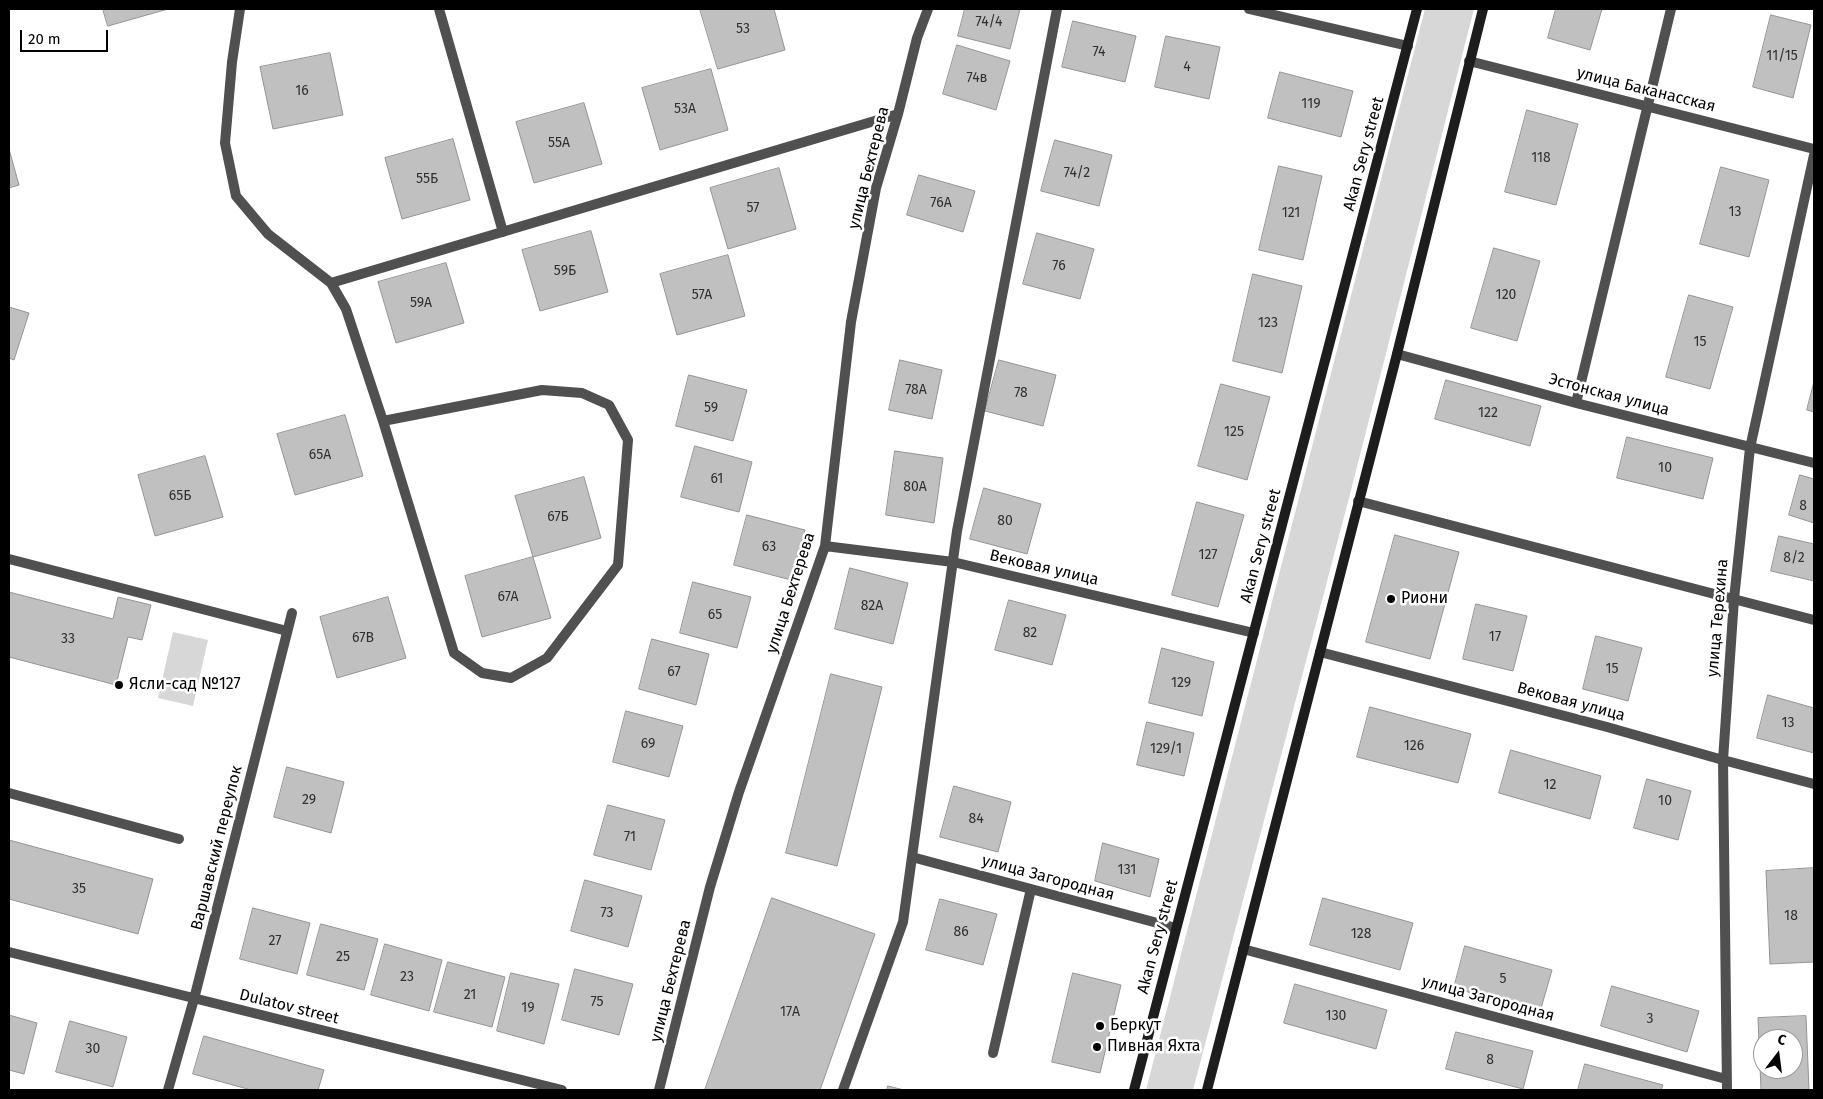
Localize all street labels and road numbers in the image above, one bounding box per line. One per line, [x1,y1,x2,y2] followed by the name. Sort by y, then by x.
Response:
[1575,63,1717,117] street label: улица Баканасская
[1340,95,1388,213] street label: Akan Sery street
[844,105,894,231] street label: улица Бехтерева
[1547,370,1671,420] street label: Эстонская улица
[1237,487,1285,605] street label: Akan Sery street
[762,530,820,656] street label: улица Бехтерева
[988,546,1100,590] street label: Вековая улица
[1703,558,1733,678] street label: улица Терехина
[1515,678,1627,726] street label: Вековая улица
[187,764,247,932] street label: Варшавский переулок
[980,851,1116,905] street label: улица Загородная
[1134,878,1182,996] street label: Akan Sery street
[646,918,696,1044] street label: улица Бехтерева
[1420,972,1556,1026] street label: улица Загородная
[237,985,341,1029] street label: Dulatov street

